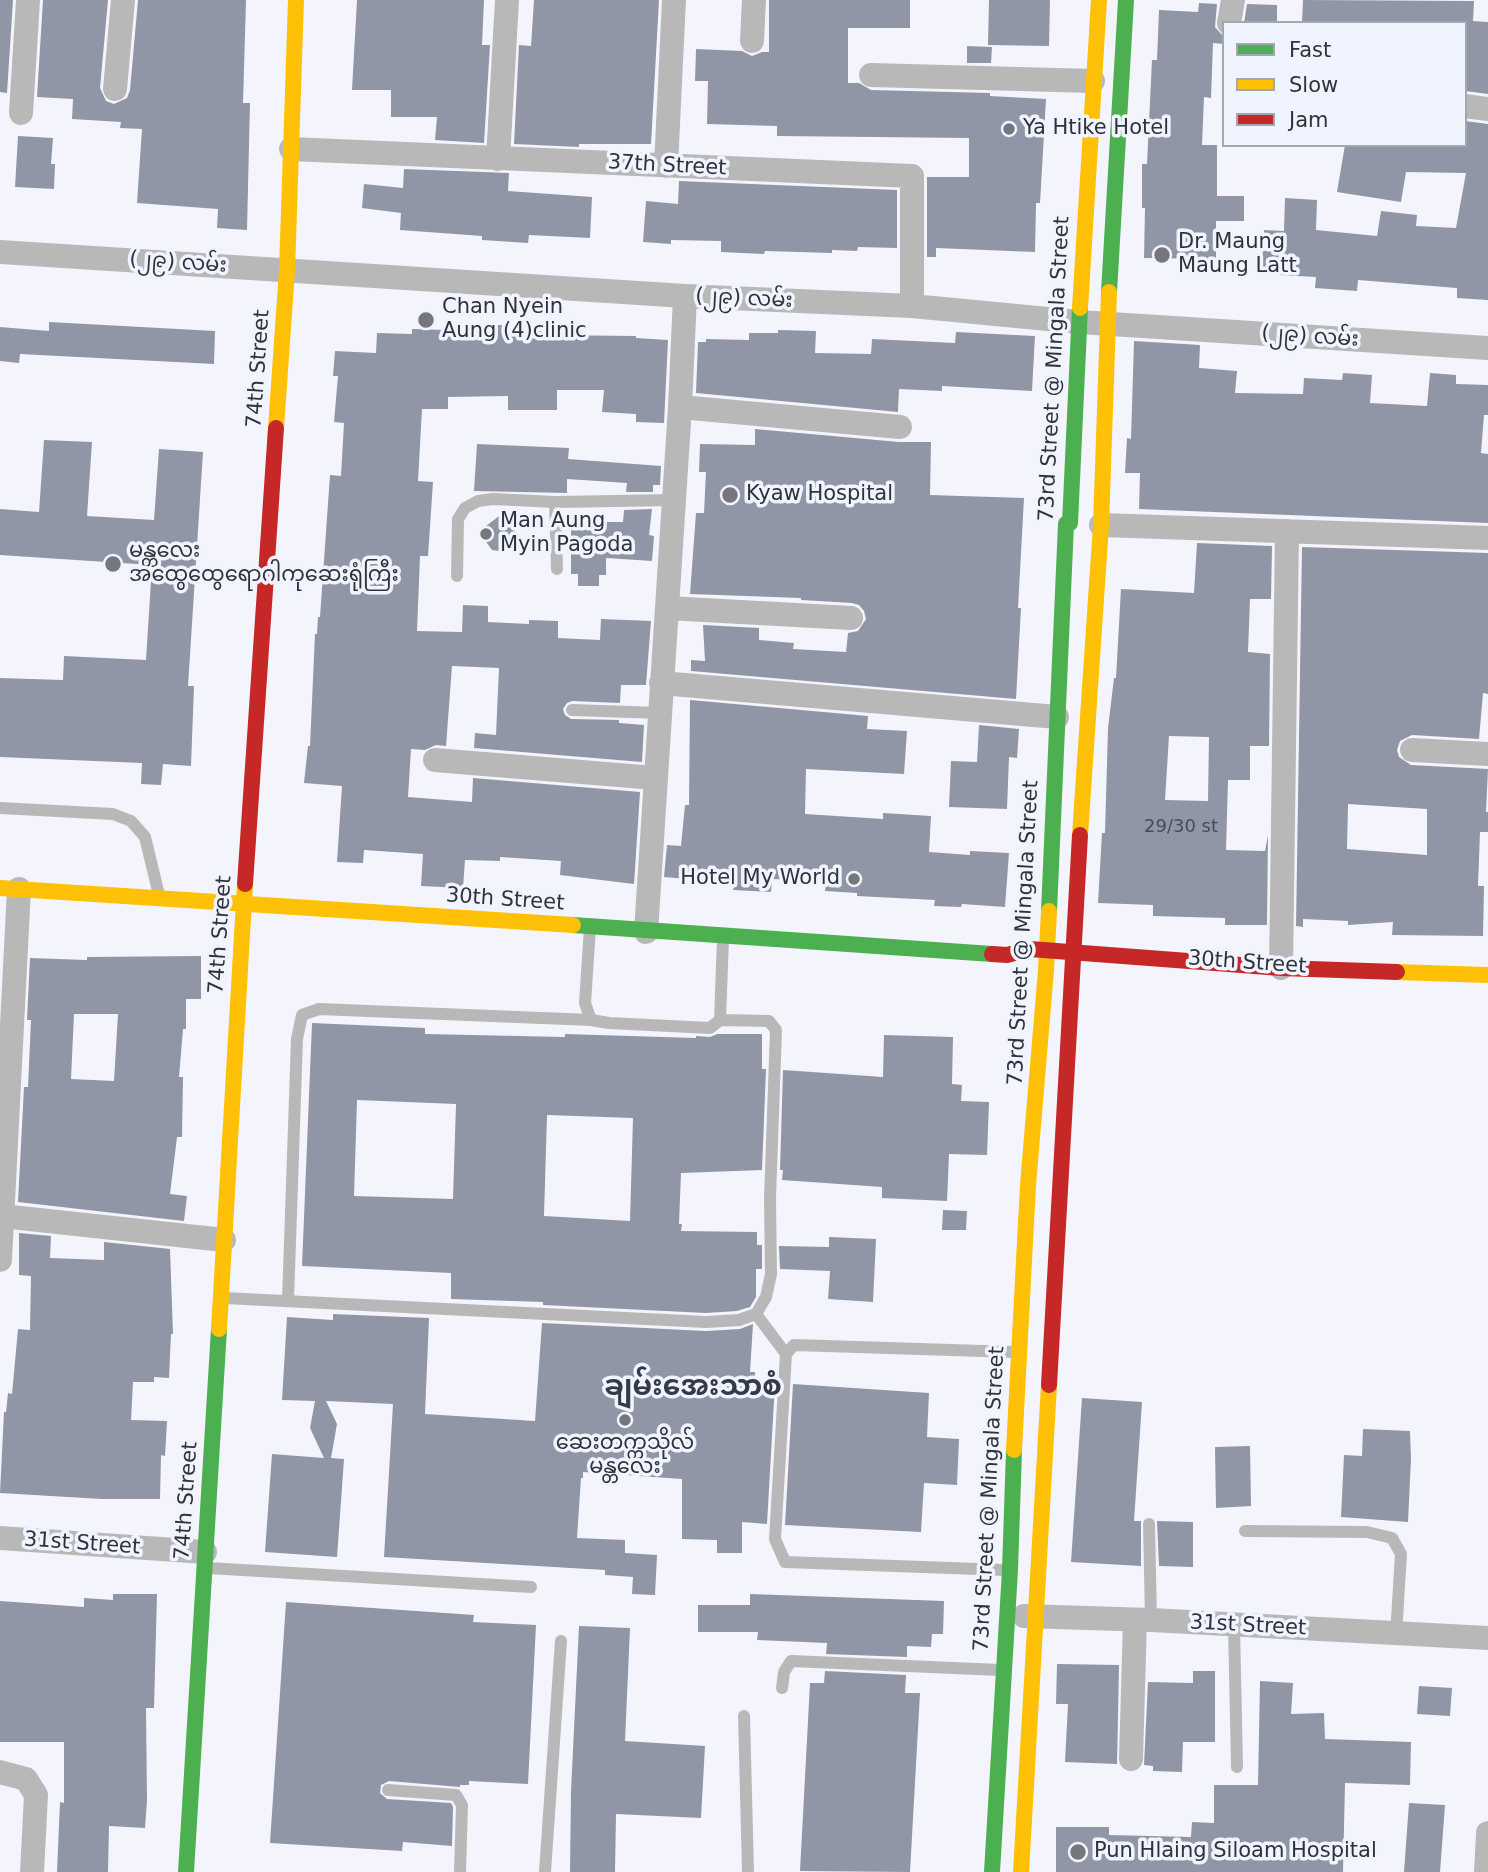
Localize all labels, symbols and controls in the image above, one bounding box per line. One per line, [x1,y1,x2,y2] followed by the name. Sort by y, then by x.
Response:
[1222,21,1467,147] legend
[1289,38,1331,62] text: Fast
[1289,73,1338,97] text: Slow
[1289,108,1329,132] text: Jam
[1023,116,1169,142] place label: Ya Htike Hotel
[1001,121,1017,137] marker: Ya Htike Hotel
[607,150,727,182] street label: 37th Street
[1034,216,1076,522] street label: 73rd Street @ Mingala Street
[1178,230,1297,280] place label: Dr. Maung Maung Latt
[1152,245,1172,265] marker: Dr. Maung Maung Latt
[129,247,227,279] street label: (၂၉) လမ်း
[695,284,793,314] street label: (၂၉) လမ်း
[442,295,587,345] place label: Chan Nyein Aung (4)clinic
[242,309,276,429] street label: 74th Street
[416,310,436,330] marker: Chan Nyein Aung (4)clinic
[1261,321,1359,353] street label: (၂၉) လမ်း
[746,482,893,508] place label: Kyaw Hospital
[720,485,740,505] marker: Kyaw Hospital
[500,509,633,559] place label: Man Aung Myin Pagoda
[478,526,494,542] marker: Man Aung Myin Pagoda
[129,539,399,589] place label: မန္တလေး အထွေထွေရောဂါကုဆေးရုံကြီး
[103,554,123,574] marker: မန္တလေး အထွေထွေရောဂါကုဆေးရုံကြီး
[1003,780,1045,1086] street label: 73rd Street @ Mingala Street
[1144,816,1218,838] house number: 29/30 st
[680,866,840,892] place label: Hotel My World
[846,871,862,887] marker: Hotel My World
[204,875,238,995] street label: 74th Street
[445,883,565,917] street label: 30th Street
[1187,946,1307,980] street label: 30th Street
[969,1346,1011,1652] street label: 73rd Street @ Mingala Street
[604,1371,782,1405] district label: ချမ်းအေးသာစံ
[617,1412,633,1428] marker: ဆေးတက္ကသိုလ် မန္တလေး
[556,1431,694,1481] place label: ဆေးတက္ကသိုလ် မန္တလေး
[170,1441,204,1561] street label: 74th Street
[23,1527,141,1561] street label: 31st Street
[1189,1610,1307,1642] street label: 31st Street
[1094,1839,1377,1865] place label: Pun Hlaing Siloam Hospital
[1068,1842,1088,1862] marker: Pun Hlaing Siloam Hospital

